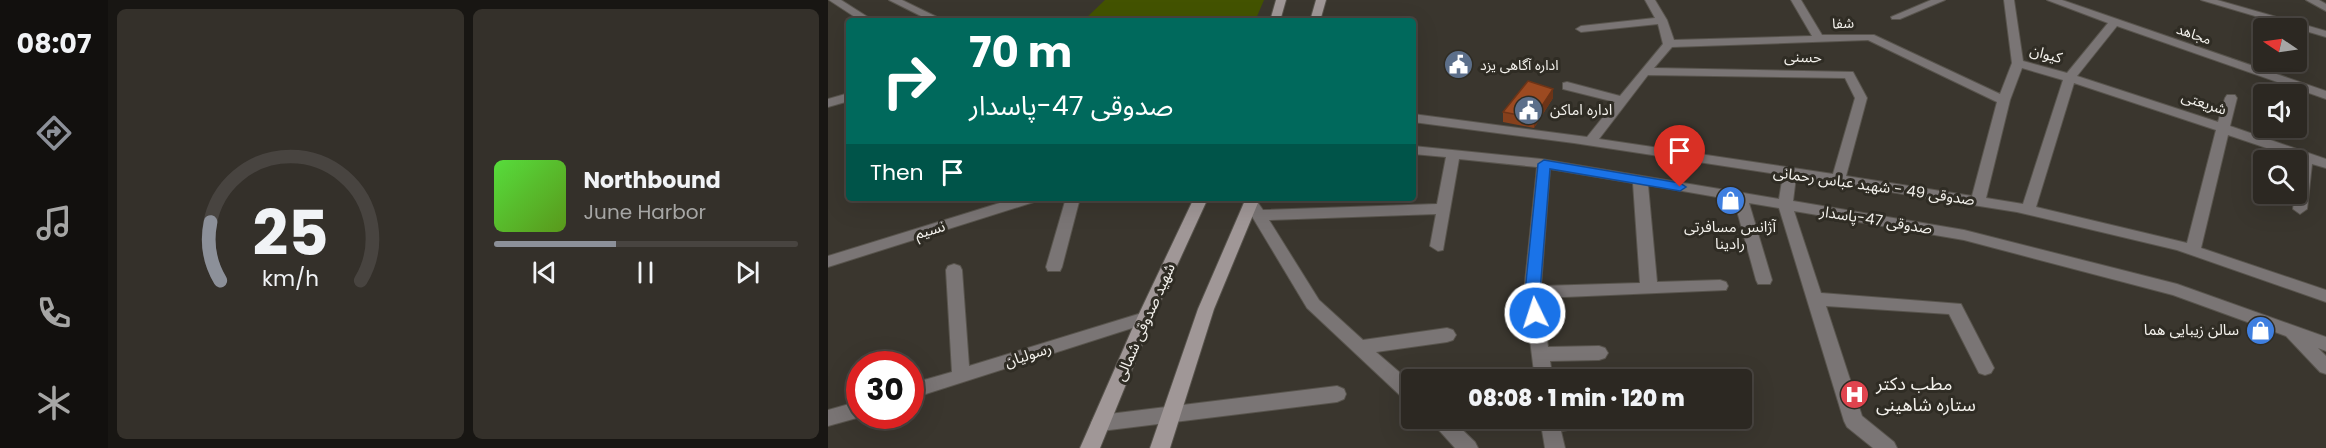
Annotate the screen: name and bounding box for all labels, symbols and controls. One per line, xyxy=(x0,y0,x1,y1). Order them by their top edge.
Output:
street label: شفا xyxy=(1832,13,1854,33)
north arrow xyxy=(2253,18,2307,72)
map controls xyxy=(2253,18,2307,204)
street label: مجاهد xyxy=(2174,19,2214,49)
text: 70 m xyxy=(969,23,1072,82)
text: 08:07 xyxy=(17,25,91,62)
street label: کیوان xyxy=(2028,39,2065,68)
icon: right xyxy=(870,42,948,120)
street label: حسنی xyxy=(1784,46,1822,67)
public building icon: اداره آگاهی یزد xyxy=(1443,49,1475,81)
place label: اداره آگاهی یزد xyxy=(1480,55,1559,75)
button: sound xyxy=(2253,84,2307,138)
street label: شریعتی xyxy=(2179,85,2230,120)
text: صدوقی 47-پاسدار xyxy=(969,87,1173,124)
public building icon: اداره اماکن xyxy=(1513,94,1545,126)
place label: اداره اماکن xyxy=(1550,99,1612,120)
icon: directions xyxy=(33,112,75,154)
pin xyxy=(1654,125,1705,187)
icon: arrive xyxy=(1663,134,1696,167)
button: search xyxy=(2253,150,2307,204)
icon: arrive xyxy=(936,156,969,189)
text: Then xyxy=(870,157,924,188)
street label: صدوقی 49 - شهید عباس رحمانی xyxy=(1772,161,1976,210)
text: Northbound xyxy=(584,165,721,196)
shop icon: آژانس مسافرتی رادینا xyxy=(1714,184,1746,216)
text: 25 xyxy=(252,189,328,277)
text: June Harbor xyxy=(584,198,706,226)
street label: صدوقی 47-پاسدار xyxy=(1817,200,1934,239)
icon: music xyxy=(33,202,75,244)
street label: نسیم xyxy=(912,215,948,245)
place label: آژانس مسافرتی رادینا xyxy=(1684,216,1777,254)
icon: previous xyxy=(528,256,561,289)
icon: pause xyxy=(629,256,662,289)
icon: next xyxy=(731,256,764,289)
street label: شهید صدوقی شمالی xyxy=(1109,259,1180,384)
text: km/h xyxy=(262,263,319,294)
position arrow xyxy=(1503,281,1567,345)
icon: phone xyxy=(33,292,75,334)
shop icon: سالن زیبایی هما xyxy=(2244,314,2276,346)
place label: سالن زیبایی هما xyxy=(2144,319,2239,340)
street label: رسولیان xyxy=(1002,337,1054,372)
speed limit sign: 30 xyxy=(846,351,924,429)
place label: مطب دکتر ستاره شاهینی xyxy=(1875,371,1976,417)
hospital icon: مطب دکتر ستاره شاهینی xyxy=(1839,378,1871,410)
icon: climate xyxy=(33,382,75,424)
text: 08:08 · 1 min · 120 m xyxy=(1468,383,1685,414)

